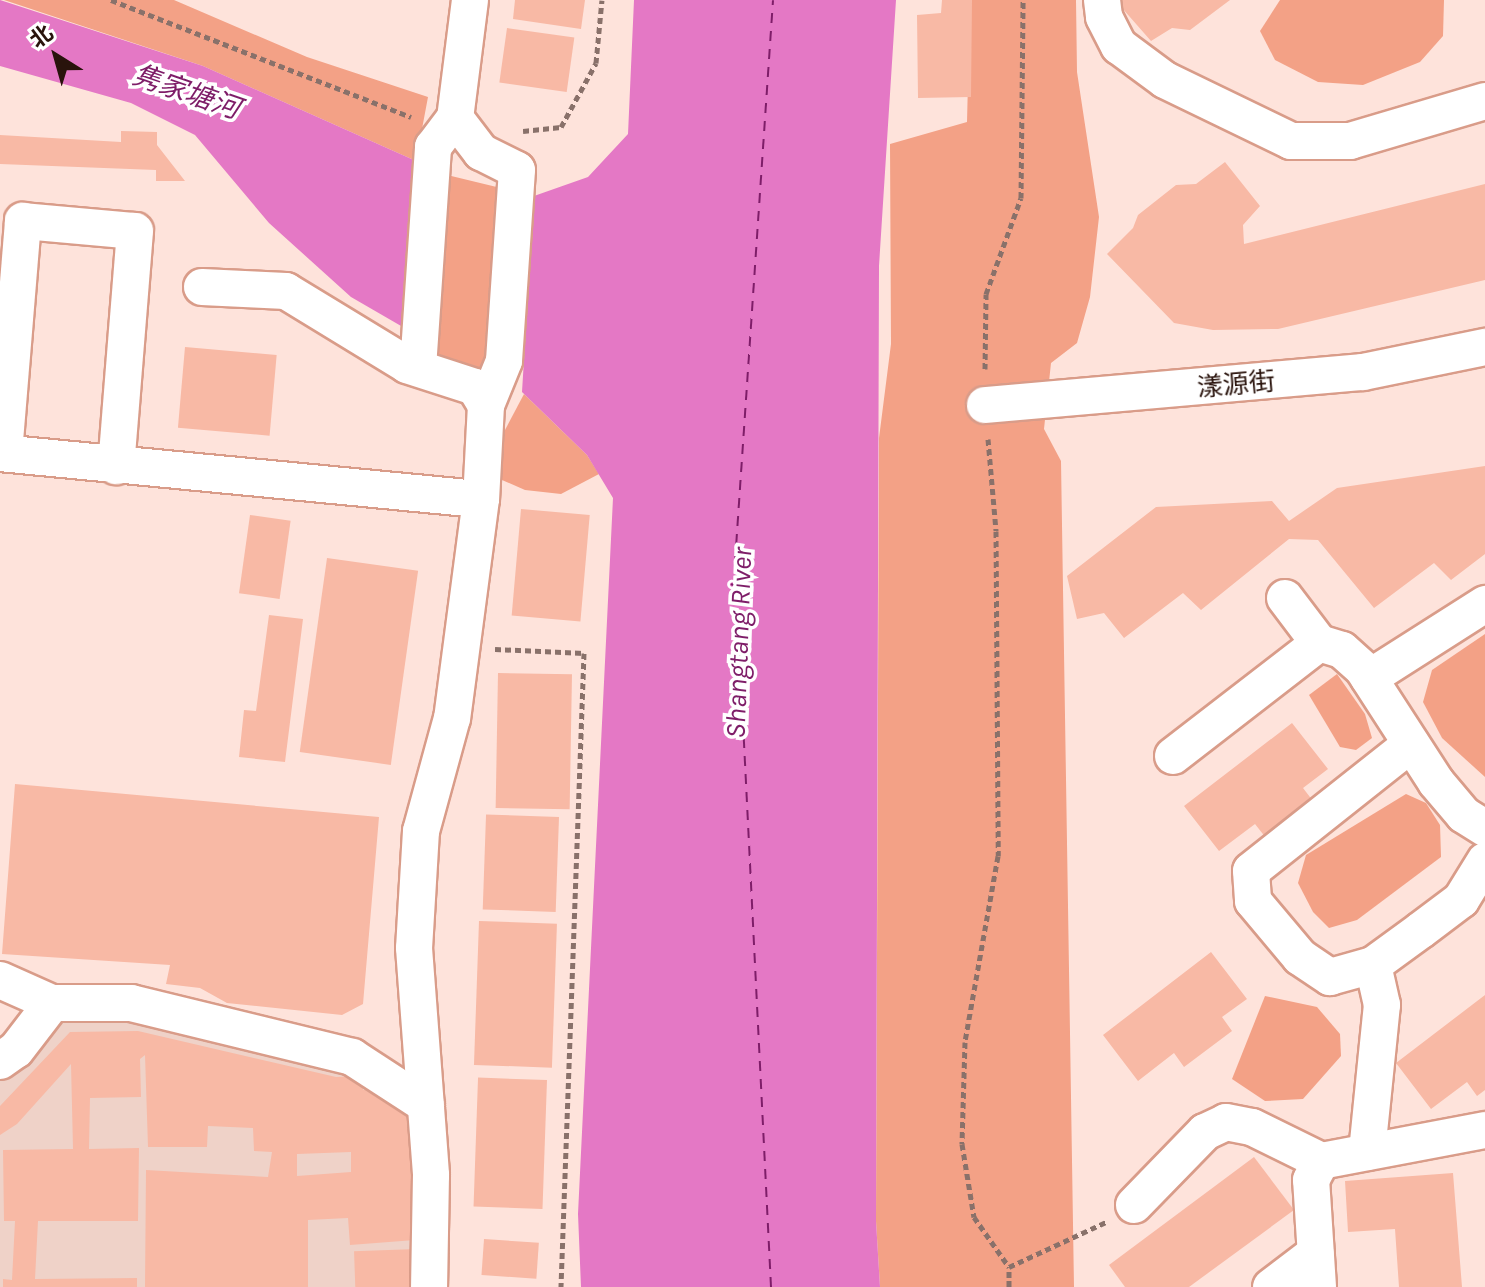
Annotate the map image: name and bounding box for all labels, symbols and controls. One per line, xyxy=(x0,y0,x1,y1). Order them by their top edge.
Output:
north arrow xyxy=(16,16,96,96)
text: 北 xyxy=(25,20,58,54)
water label: 隽家塘河 xyxy=(128,58,244,126)
street label: 漾源街 xyxy=(1196,366,1276,404)
water label: Shangtang River xyxy=(719,547,759,739)

